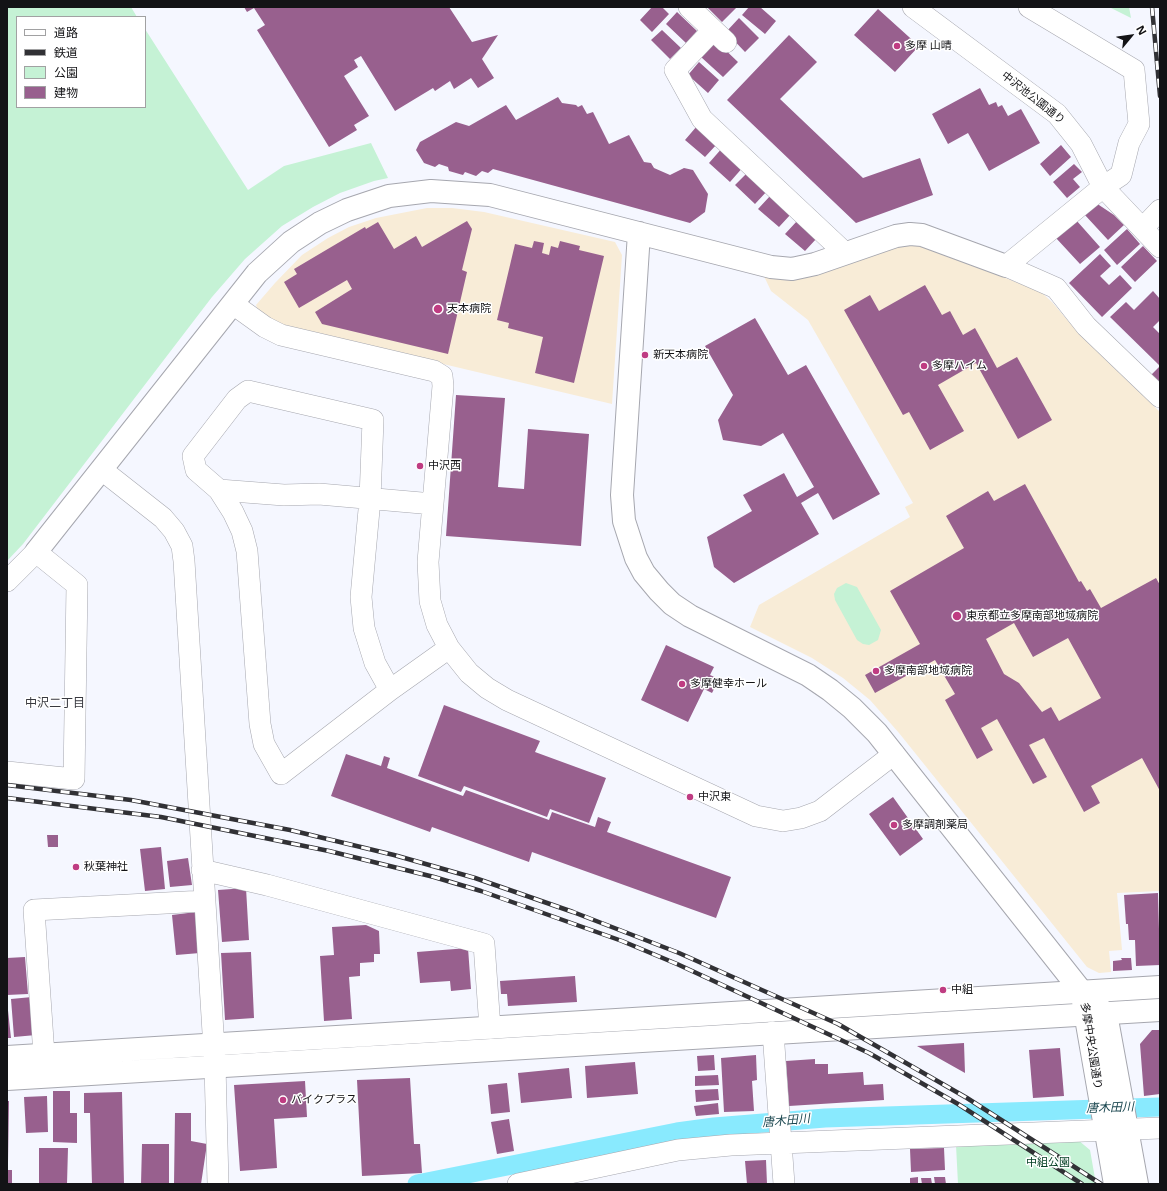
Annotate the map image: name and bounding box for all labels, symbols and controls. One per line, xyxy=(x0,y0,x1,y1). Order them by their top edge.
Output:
legend xyxy=(16,16,146,108)
north arrow xyxy=(1111,16,1151,56)
text: N xyxy=(1133,22,1151,37)
text: 道路 xyxy=(54,24,78,41)
place label: 多摩 山晴 xyxy=(905,39,952,53)
marker: 多摩 山晴 xyxy=(892,41,902,51)
text: 鉄道 xyxy=(54,44,78,61)
text: 公園 xyxy=(54,64,78,81)
street label: 中沢池公園通り xyxy=(999,69,1067,127)
text: 建物 xyxy=(54,84,78,101)
place label: 天本病院 xyxy=(447,302,491,316)
marker: 天本病院 xyxy=(432,303,444,315)
place label: 新天本病院 xyxy=(653,348,708,362)
marker: 新天本病院 xyxy=(640,350,650,360)
place label: 多摩ハイム xyxy=(932,359,987,373)
marker: 多摩ハイム xyxy=(919,361,929,371)
place label: 中沢西 xyxy=(428,459,461,473)
marker: 中沢西 xyxy=(415,461,425,471)
place label: 東京都立多摩南部地域病院 xyxy=(966,609,1098,623)
marker: 東京都立多摩南部地域病院 xyxy=(951,610,963,622)
place label: 多摩南部地域病院 xyxy=(884,664,972,678)
marker: 多摩南部地域病院 xyxy=(871,666,881,676)
place label: 多摩健幸ホール xyxy=(690,677,767,691)
marker: 多摩健幸ホール xyxy=(677,679,687,689)
district label: 中沢二丁目 xyxy=(25,697,85,711)
place label: 中沢東 xyxy=(698,790,731,804)
marker: 中沢東 xyxy=(685,792,695,802)
place label: 多摩調剤薬局 xyxy=(902,818,968,832)
marker: 多摩調剤薬局 xyxy=(889,820,899,830)
place label: 秋葉神社 xyxy=(84,860,128,874)
marker: 秋葉神社 xyxy=(71,862,81,872)
place label: 中組 xyxy=(951,983,973,997)
marker: 中組 xyxy=(938,985,948,995)
street label: 多摩中央公園通り xyxy=(1078,1002,1104,1090)
place label: バイクプラス xyxy=(291,1093,357,1107)
marker: バイクプラス xyxy=(278,1095,288,1105)
water label: 唐木田川 xyxy=(1086,1100,1134,1116)
water label: 唐木田川 xyxy=(761,1112,811,1130)
park label: 中組公園 xyxy=(1026,1156,1070,1170)

